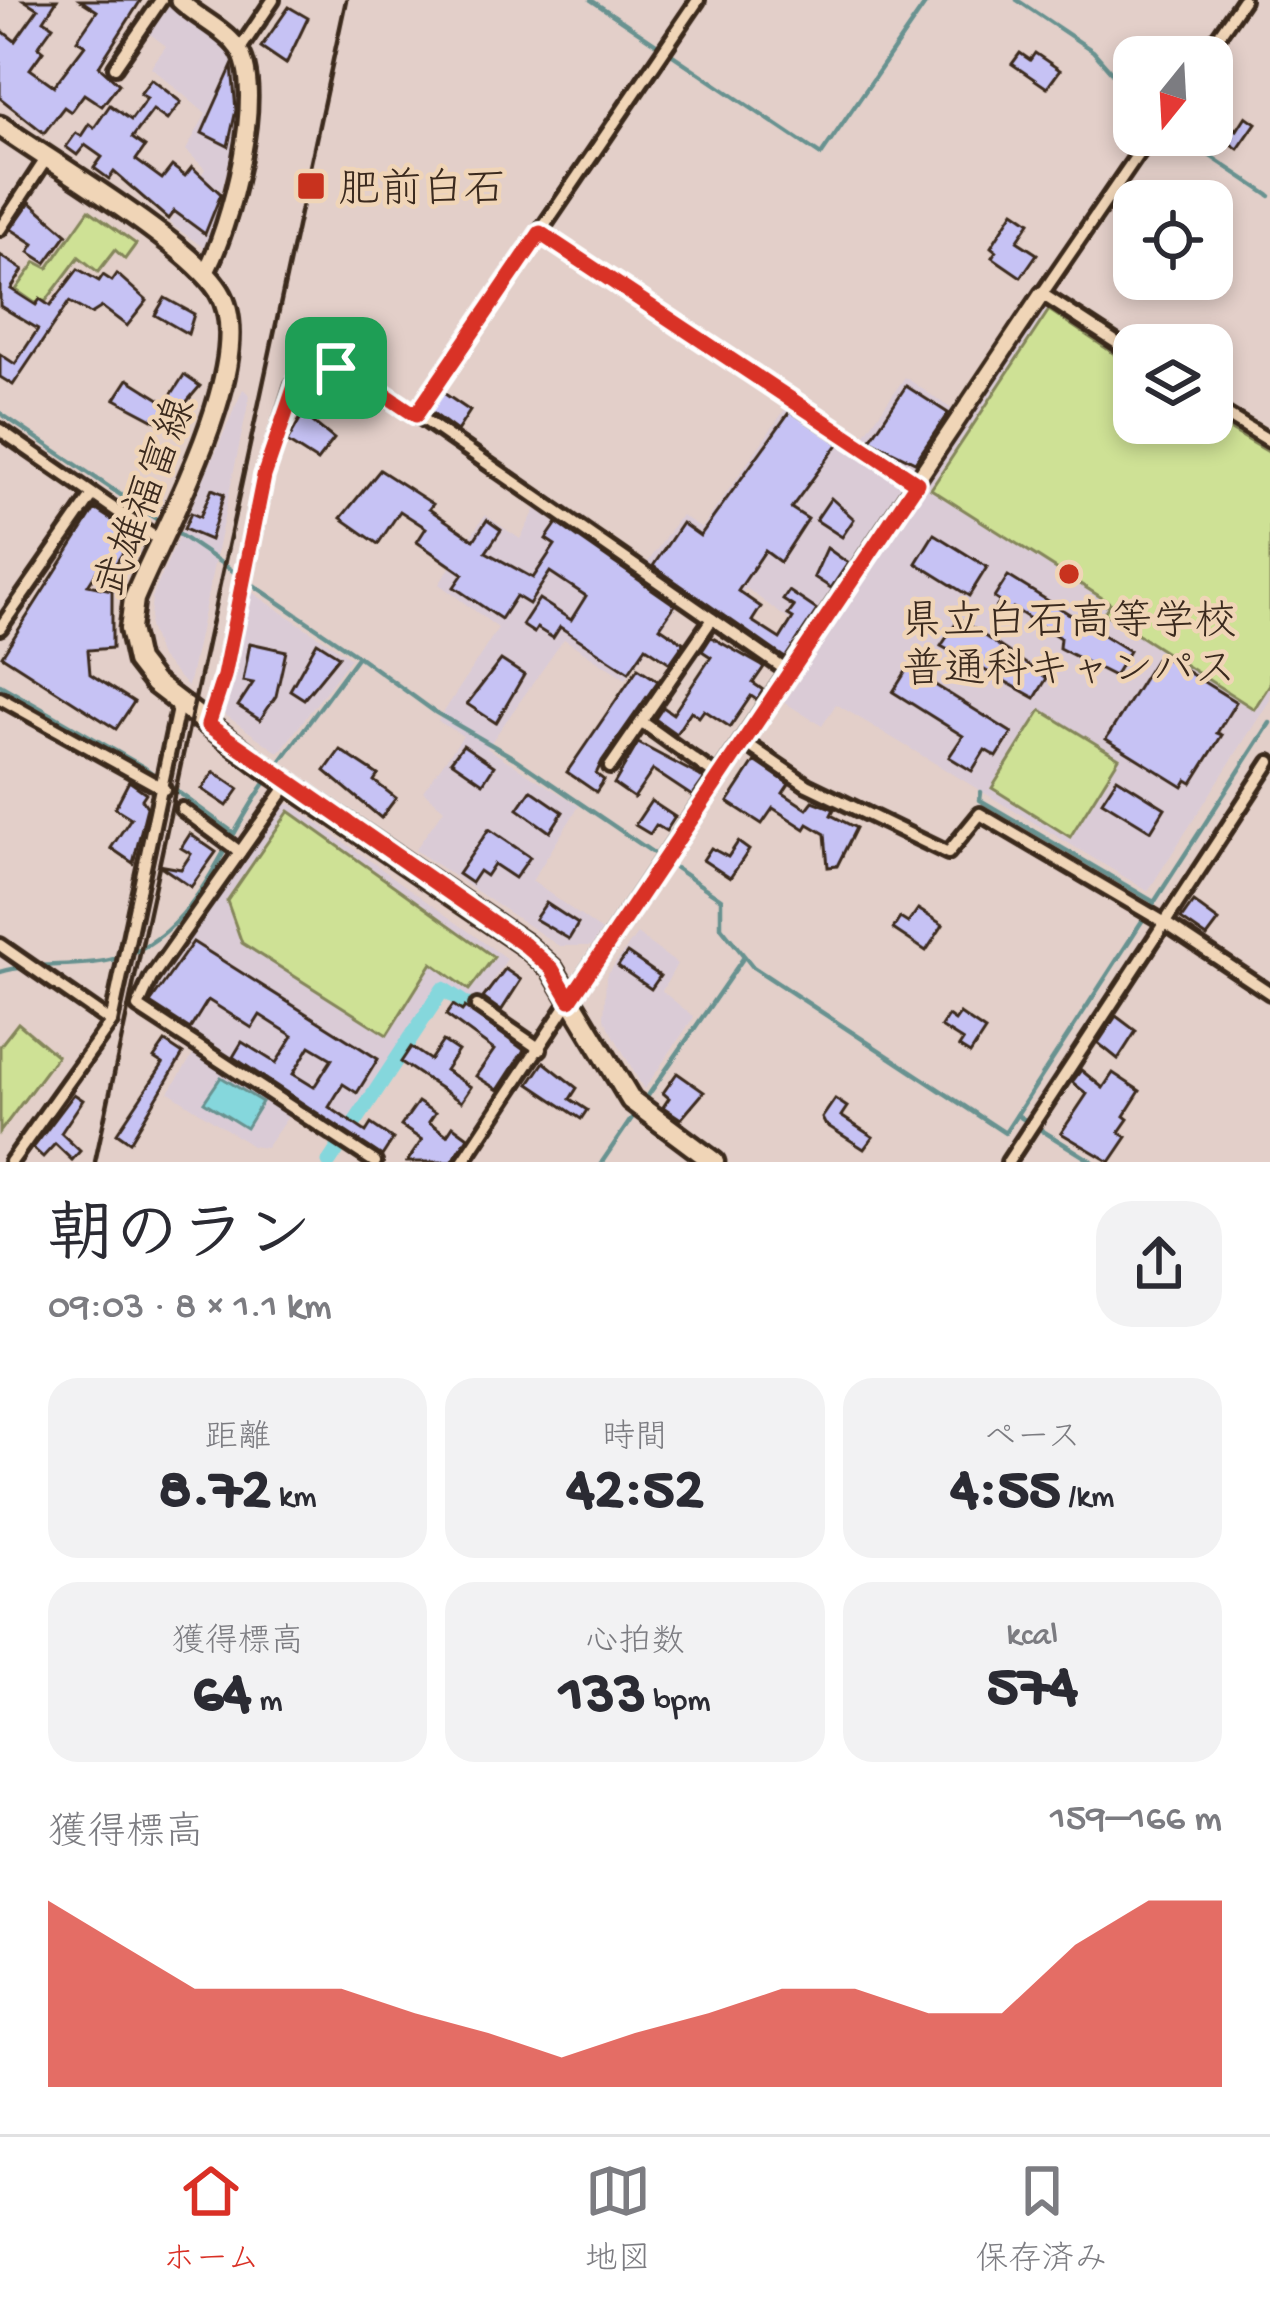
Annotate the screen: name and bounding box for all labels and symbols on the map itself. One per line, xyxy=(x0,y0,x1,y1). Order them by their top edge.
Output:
north arrow xyxy=(1113,36,1233,156)
place label: 肥前白石 xyxy=(338,167,506,218)
marker: 肥前白石 xyxy=(295,170,327,202)
pin xyxy=(285,317,387,419)
street label: 武雄福富線 xyxy=(86,391,210,606)
marker: 県立白石高等学校 普通科キャンパス xyxy=(1056,561,1082,587)
place label: 県立白石高等学校 普通科キャンパス xyxy=(901,598,1237,698)

